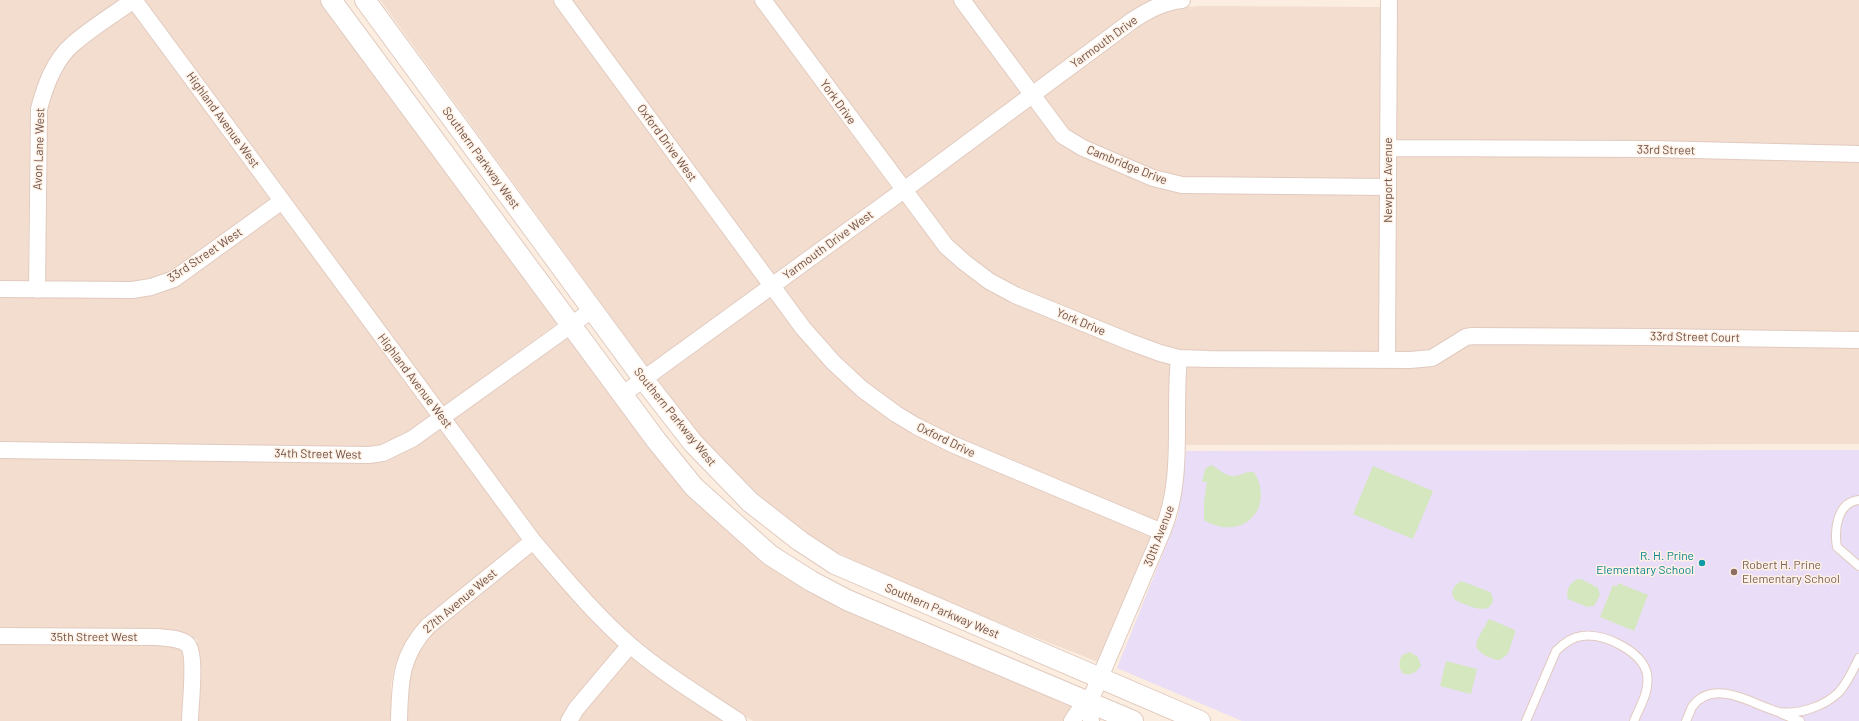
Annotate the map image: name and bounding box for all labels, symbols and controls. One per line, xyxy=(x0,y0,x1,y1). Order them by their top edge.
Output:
street label: Yarmouth Drive xyxy=(1068,13,1140,71)
street label: Highland Avenue West xyxy=(183,69,263,171)
street label: York Drive xyxy=(817,77,859,127)
street label: Oxford Drive West xyxy=(634,101,700,185)
street label: Southern Parkway West xyxy=(439,104,523,212)
street label: Avon Lane West xyxy=(30,108,48,190)
street label: Newport Avenue xyxy=(1381,137,1395,223)
street label: Cambridge Drive xyxy=(1085,142,1169,188)
street label: 33rd Street xyxy=(1637,142,1695,158)
street label: Yarmouth Drive West xyxy=(780,207,876,283)
street label: 33rd Street West xyxy=(165,225,245,285)
street label: York Drive xyxy=(1054,305,1108,339)
street label: 33rd Street Court xyxy=(1650,329,1740,345)
street label: Highland Avenue West xyxy=(375,331,455,431)
street label: Southern Parkway West xyxy=(631,365,719,469)
street label: Oxford Drive xyxy=(914,420,978,460)
street label: 34th Street West xyxy=(274,446,362,462)
street label: 30th Avenue xyxy=(1141,503,1177,569)
place label: R. H. Prine Elementary School xyxy=(1596,549,1694,577)
marker: R. H. Prine Elementary School xyxy=(1697,558,1707,568)
place label: Robert H. Prine Elementary School xyxy=(1742,558,1840,586)
street label: 27th Avenue West xyxy=(420,566,500,636)
marker: Robert H. Prine Elementary School xyxy=(1729,567,1739,577)
street label: Southern Parkway West xyxy=(883,580,1001,642)
street label: 35th Street West xyxy=(50,630,138,644)

